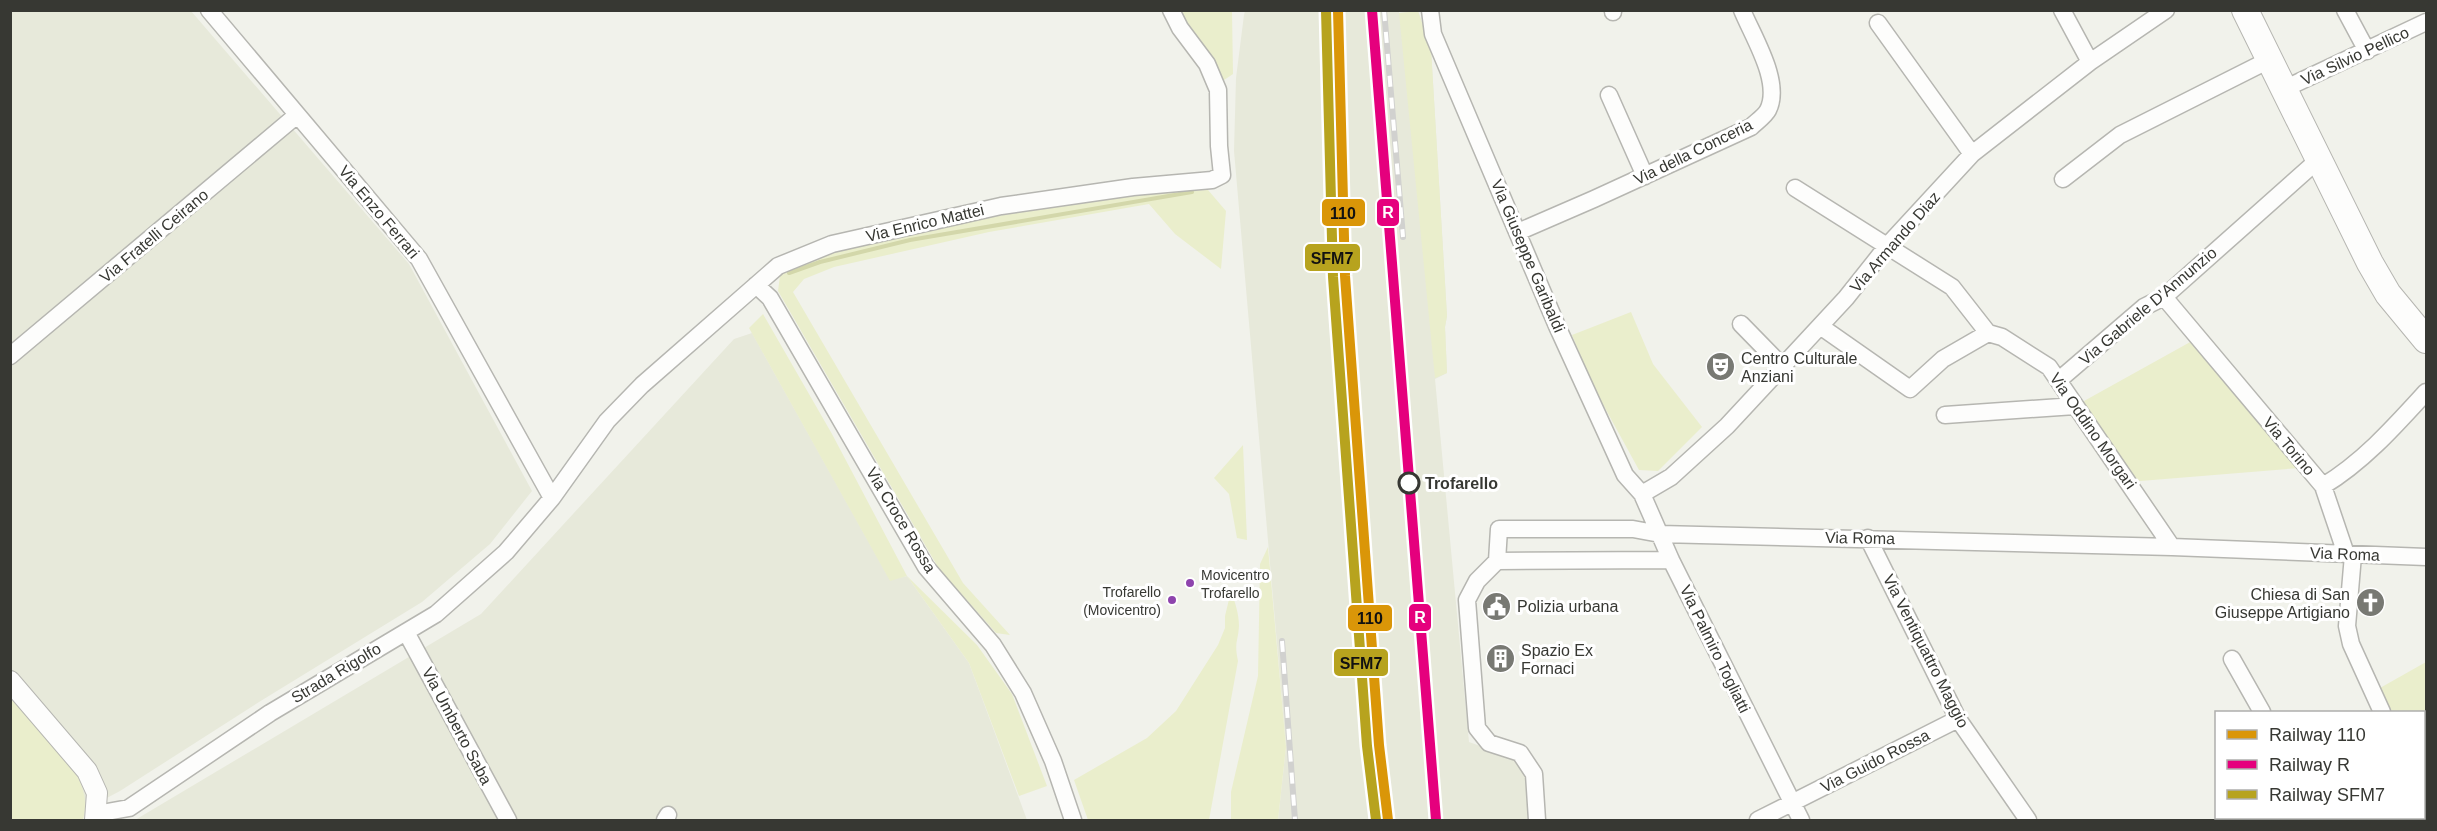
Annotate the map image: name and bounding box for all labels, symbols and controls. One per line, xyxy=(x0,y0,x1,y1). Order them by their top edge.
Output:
street label: Via Silvio Pellico xyxy=(2298,24,2412,88)
street label: Via della Conceria xyxy=(1631,116,1755,188)
street label: Via Enzo Ferrari xyxy=(335,162,423,262)
street label: Via Giuseppe Garibaldi xyxy=(1488,177,1568,335)
street label: Via Fratelli Ceirano xyxy=(97,186,212,286)
street label: Via Armando Diaz xyxy=(1847,188,1943,296)
line badge: 110 xyxy=(1321,198,1366,227)
line badge: R xyxy=(1376,198,1400,227)
street label: Via Enrico Mattei xyxy=(864,201,986,245)
text: R xyxy=(1382,204,1394,221)
text: 110 xyxy=(1330,205,1356,222)
line badge: SFM7 xyxy=(1304,243,1361,272)
street label: Via Gabriele D'Annunzio xyxy=(2076,244,2220,368)
text: SFM7 xyxy=(1311,250,1353,267)
place label: Centro Culturale Anziani xyxy=(1741,350,1858,385)
theatre icon: Centro Culturale Anziani xyxy=(1704,351,1736,383)
street label: Via Oddino Morgari xyxy=(2047,370,2139,492)
street label: Via Torino xyxy=(2260,414,2318,479)
street label: Via Croce Rossa xyxy=(863,464,939,576)
marker: Trofarello xyxy=(1398,472,1420,494)
place label: Trofarello xyxy=(1425,475,1498,492)
street label: Via Roma xyxy=(1825,529,1895,547)
street label: Via Roma xyxy=(2310,544,2380,564)
place label: Movicentro Trofarello xyxy=(1201,567,1270,601)
street label: Via Ventiquattro Maggio xyxy=(1880,572,1972,731)
marker: Movicentro Trofarello xyxy=(1184,577,1196,589)
street label: Via Palmiro Togliatti xyxy=(1677,582,1753,716)
place label: Trofarello (Movicentro) xyxy=(1083,584,1161,618)
place label: Chiesa di San Giuseppe Artigiano xyxy=(2215,586,2350,621)
church icon: Chiesa di San Giuseppe Artigiano xyxy=(2355,587,2387,619)
public building icon: Polizia urbana xyxy=(1480,590,1512,622)
marker: Trofarello (Movicentro) xyxy=(1166,594,1178,606)
place label: Polizia urbana xyxy=(1517,598,1619,615)
line badge: R xyxy=(1408,603,1432,632)
line badge: 110 xyxy=(1347,604,1393,632)
text: R xyxy=(1414,609,1426,626)
text: 110 xyxy=(1357,610,1383,627)
street label: Strada Rigolfo xyxy=(288,640,384,706)
place label: Spazio Ex Fornaci xyxy=(1521,642,1593,677)
building icon: Spazio Ex Fornaci xyxy=(1484,643,1516,675)
line badge: SFM7 xyxy=(1333,648,1389,677)
text: SFM7 xyxy=(1340,655,1382,672)
street label: Via Umberto Saba xyxy=(419,664,495,788)
legend xyxy=(2215,711,2425,819)
text: Railway 110 xyxy=(2269,725,2366,745)
street label: Via Guido Rossa xyxy=(1818,726,1932,796)
text: Railway R xyxy=(2269,755,2350,775)
text: Railway SFM7 xyxy=(2269,785,2385,805)

